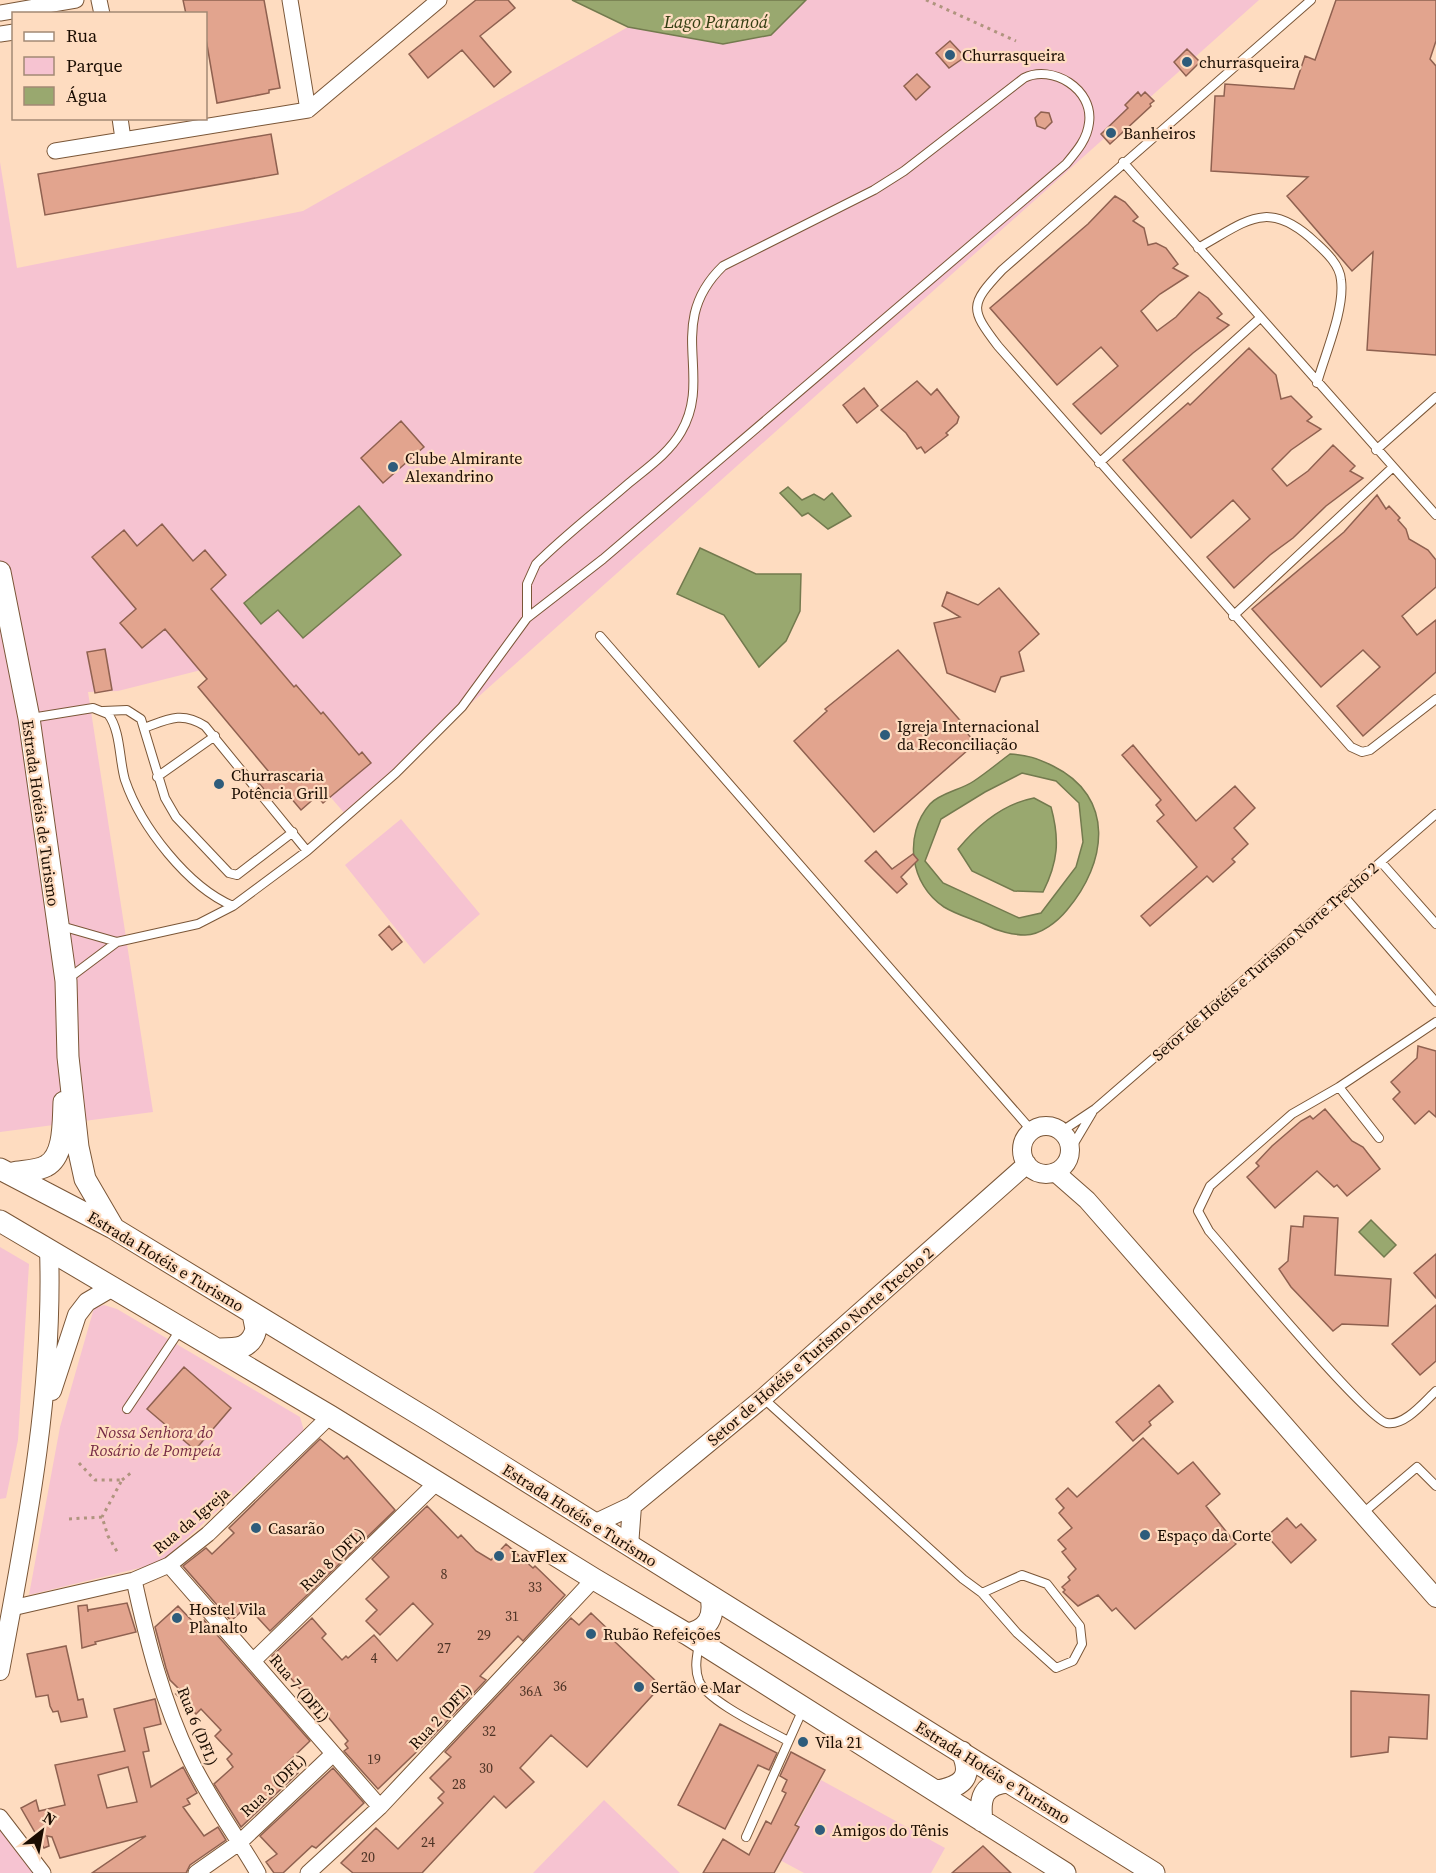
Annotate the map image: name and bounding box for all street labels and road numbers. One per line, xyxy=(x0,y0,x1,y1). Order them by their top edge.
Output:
street label: Estrada Hotéis de Turismo xyxy=(17,718,65,908)
street label: Setor de Hotéis e Turismo Norte Trecho 2 xyxy=(1147,857,1383,1065)
street label: Estrada Hotéis e Turismo xyxy=(84,1205,249,1317)
street label: Setor de Hotéis e Turismo Norte Trecho 2 xyxy=(702,1242,938,1450)
street label: Estrada Hotéis e Turismo xyxy=(498,1458,662,1572)
street label: Rua da Igreja xyxy=(148,1481,235,1558)
street label: Rua 8 (DFL) xyxy=(294,1522,370,1596)
street label: Rua 7 (DFL) xyxy=(265,1649,335,1727)
street label: Rua 2 (DFL) xyxy=(404,1678,476,1754)
street label: Rua 6 (DFL) xyxy=(172,1683,224,1769)
street label: Estrada Hotéis e Turismo xyxy=(911,1715,1075,1829)
street label: Rua 3 (DFL) xyxy=(235,1749,311,1821)

